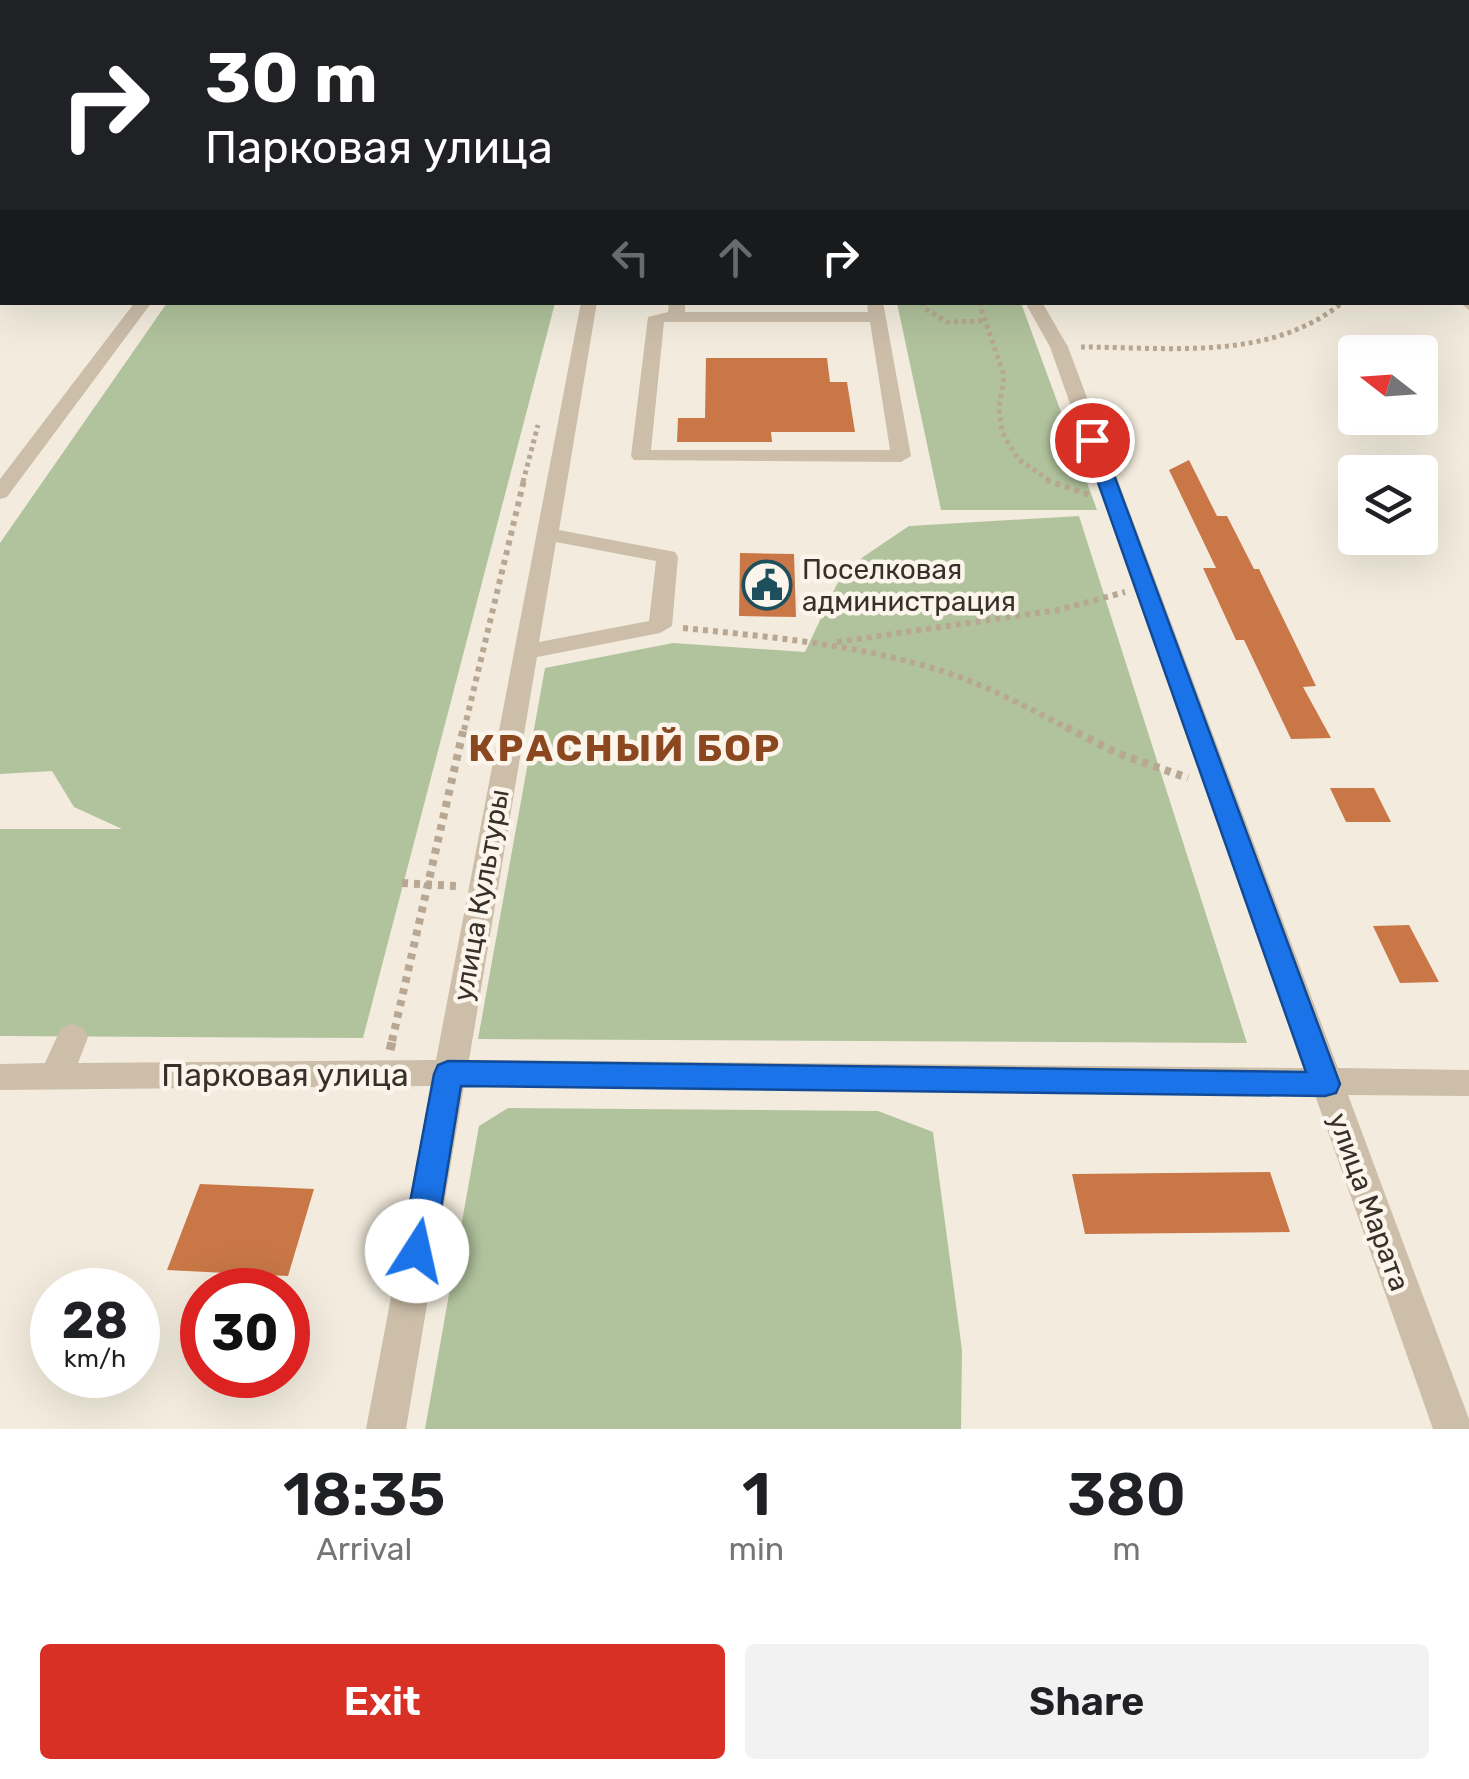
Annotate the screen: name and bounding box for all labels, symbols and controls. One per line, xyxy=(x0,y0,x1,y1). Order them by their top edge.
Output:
text: 30 m xyxy=(205,37,378,120)
icon: right xyxy=(40,40,170,170)
text: Парковая улица xyxy=(205,121,553,174)
icon: left xyxy=(603,230,658,285)
icon: ahead xyxy=(708,230,763,285)
icon: right xyxy=(813,230,868,285)
north arrow xyxy=(1338,335,1438,435)
map controls xyxy=(1338,335,1438,555)
pin xyxy=(1050,398,1135,483)
icon: arrive xyxy=(1065,413,1120,468)
button: layers xyxy=(1338,455,1438,555)
place label: Поселковая администрация xyxy=(802,553,1016,618)
public building icon: Поселковая администрация xyxy=(741,559,793,611)
district label: КРАСНЫЙ БОР xyxy=(468,725,782,771)
street label: улица Культуры xyxy=(446,786,516,1004)
street label: Парковая улица xyxy=(161,1056,409,1094)
street label: улица Марата xyxy=(1322,1108,1416,1296)
position arrow xyxy=(365,1199,469,1303)
speed limit sign: 30 xyxy=(180,1268,310,1398)
text: 28 xyxy=(62,1291,128,1351)
text: km/h xyxy=(64,1344,126,1373)
text: 18:35 xyxy=(283,1459,445,1530)
text: 1 xyxy=(742,1459,771,1530)
text: 380 xyxy=(1067,1459,1186,1530)
text: Arrival xyxy=(316,1530,412,1568)
text: min xyxy=(728,1530,784,1568)
text: m xyxy=(1112,1530,1141,1568)
button: Exit xyxy=(40,1644,725,1759)
button: Share xyxy=(745,1644,1429,1759)

